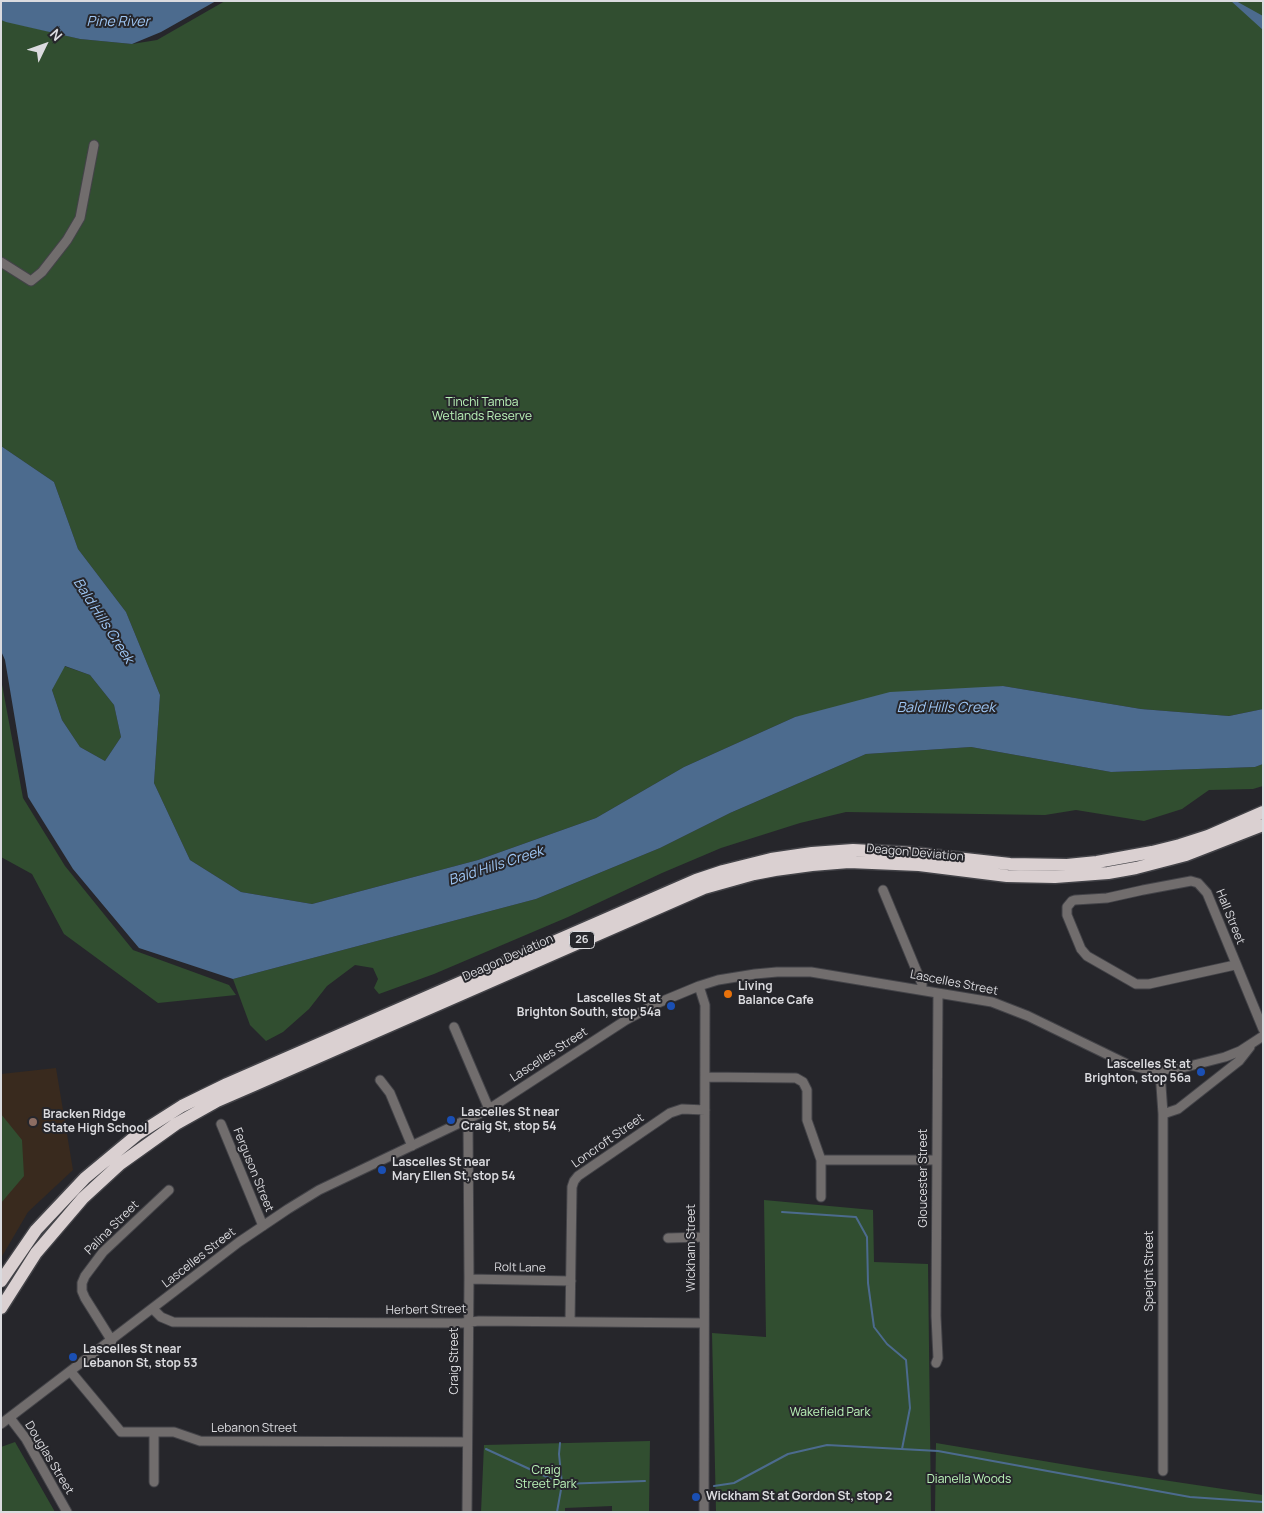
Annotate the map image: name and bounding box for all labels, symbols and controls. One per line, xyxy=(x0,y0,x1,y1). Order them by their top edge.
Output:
water label: Pine River xyxy=(86,14,150,30)
north arrow xyxy=(20,20,70,70)
text: N xyxy=(46,25,67,45)
park label: Tinchi Tamba Wetlands Reserve xyxy=(432,396,532,424)
water label: Bald Hills Creek xyxy=(69,575,137,667)
water label: Bald Hills Creek xyxy=(897,700,995,716)
street label: Deagon Deviation xyxy=(866,842,964,864)
water label: Bald Hills Creek xyxy=(447,843,545,889)
street label: Hall Street xyxy=(1212,887,1248,947)
street label: Deagon Deviation xyxy=(461,932,555,984)
road number: 26 xyxy=(570,932,594,948)
street label: Lascelles Street xyxy=(909,967,999,999)
place label: Living Balance Cafe xyxy=(738,980,814,1008)
marker: Living Balance Cafe xyxy=(722,988,734,1000)
place label: Lascelles St at Brighton South, stop 54a xyxy=(517,992,661,1020)
marker: Lascelles St at Brighton South, stop 54a xyxy=(665,1000,677,1012)
street label: Lascelles Street xyxy=(508,1025,590,1085)
place label: Lascelles St at Brighton, stop 56a xyxy=(1085,1058,1191,1086)
marker: Lascelles St at Brighton, stop 56a xyxy=(1195,1066,1207,1078)
place label: Lascelles St near Craig St, stop 54 xyxy=(461,1106,559,1134)
place label: Bracken Ridge State High School xyxy=(43,1108,147,1136)
street label: Loncroft Street xyxy=(569,1111,647,1171)
marker: Lascelles St near Craig St, stop 54 xyxy=(445,1114,457,1126)
marker: Bracken Ridge State High School xyxy=(27,1116,39,1128)
street label: Ferguson Street xyxy=(230,1126,276,1214)
street label: Gloucester Street xyxy=(917,1129,931,1227)
place label: Lascelles St near Mary Ellen St, stop 54 xyxy=(392,1156,516,1184)
marker: Lascelles St near Mary Ellen St, stop 54 xyxy=(376,1164,388,1176)
street label: Palina Street xyxy=(82,1198,142,1258)
street label: Wickham Street xyxy=(685,1204,699,1292)
street label: Lascelles Street xyxy=(159,1225,239,1291)
street label: Speight Street xyxy=(1143,1231,1157,1311)
street label: Rolt Lane xyxy=(494,1260,546,1276)
street label: Herbert Street xyxy=(386,1302,466,1318)
street label: Craig Street xyxy=(448,1328,462,1394)
place label: Lascelles St near Lebanon St, stop 53 xyxy=(83,1343,197,1371)
marker: Lascelles St near Lebanon St, stop 53 xyxy=(67,1351,79,1363)
park label: Wakefield Park xyxy=(790,1406,870,1420)
street label: Douglas Street xyxy=(22,1419,76,1497)
street label: Lebanon Street xyxy=(211,1422,297,1436)
park label: Craig Street Park xyxy=(515,1464,577,1492)
park label: Dianella Woods xyxy=(927,1473,1011,1487)
place label: Wickham St at Gordon St, stop 2 xyxy=(706,1490,892,1504)
marker: Wickham St at Gordon St, stop 2 xyxy=(690,1491,702,1503)

